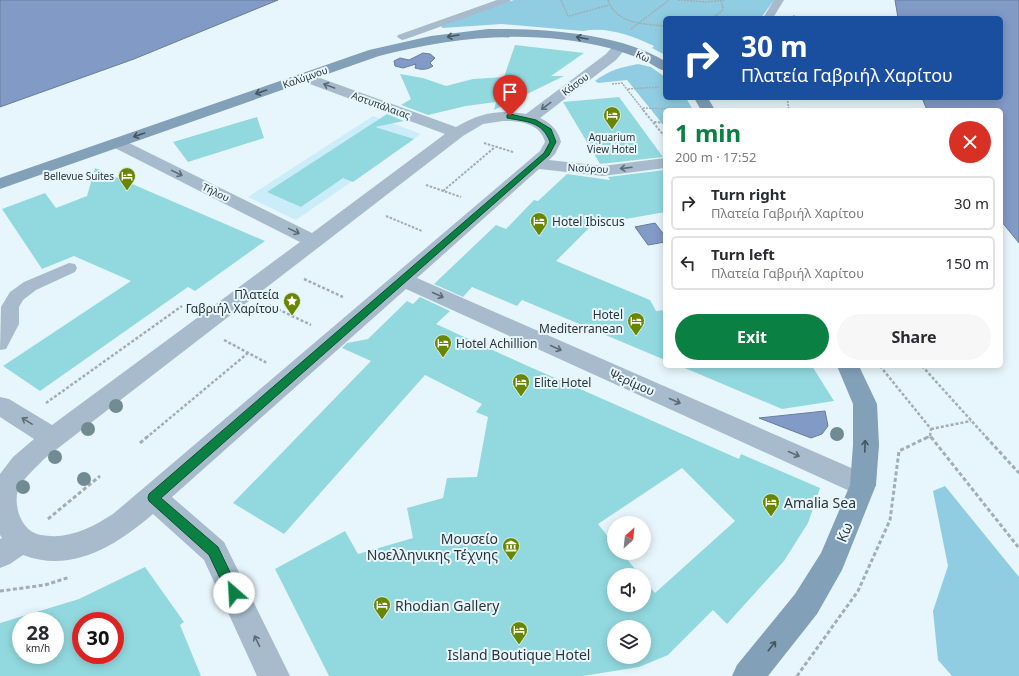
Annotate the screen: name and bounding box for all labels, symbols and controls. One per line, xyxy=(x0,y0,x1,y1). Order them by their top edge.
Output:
text: 30 m xyxy=(741,27,808,65)
one-way arrow xyxy=(447,32,460,40)
icon: right xyxy=(675,32,727,84)
one-way arrow xyxy=(576,34,589,42)
street label: Κω xyxy=(634,47,652,65)
street label: Καλύμνου xyxy=(281,63,329,91)
text: Πλατεία Γαβριήλ Χαρίτου xyxy=(741,63,953,87)
street label: Κάσου xyxy=(559,69,591,99)
pin xyxy=(493,75,527,116)
one-way arrow xyxy=(323,81,335,89)
icon: arrive xyxy=(499,81,521,103)
street label: Αστυπάλαιας xyxy=(350,88,412,122)
one-way arrow xyxy=(255,89,268,96)
one-way arrow xyxy=(541,102,552,110)
hotel icon: Aquarium View Hotel xyxy=(602,105,622,130)
text: 1 min xyxy=(675,116,741,149)
button: close xyxy=(949,121,991,163)
place label: Aquarium View Hotel xyxy=(587,130,637,156)
one-way arrow xyxy=(133,132,145,140)
text: 200 m · 17:52 xyxy=(675,148,756,166)
street label: Νισύρου xyxy=(567,160,609,176)
one-way arrow xyxy=(620,164,633,172)
hotel icon: Bellevue Suites xyxy=(117,166,137,191)
place label: Bellevue Suites xyxy=(43,169,114,183)
one-way arrow xyxy=(171,170,183,177)
street label: Τήλου xyxy=(200,179,232,205)
text: Turn right xyxy=(711,184,786,204)
icon: right xyxy=(677,192,699,214)
text: 30 m xyxy=(954,193,989,213)
text: Πλατεία Γαβριήλ Χαρίτου xyxy=(711,204,864,222)
hotel icon: Hotel Ibiscus xyxy=(529,211,549,236)
place label: Hotel Ibiscus xyxy=(552,213,625,230)
one-way arrow xyxy=(287,228,299,235)
text: Turn left xyxy=(711,244,775,264)
icon: left xyxy=(677,252,699,274)
text: 150 m xyxy=(945,253,989,273)
text: Πλατεία Γαβριήλ Χαρίτου xyxy=(711,264,864,282)
place label: Πλατεία Γαβριήλ Χαρίτου xyxy=(186,286,280,317)
place icon: Πλατεία Γαβριήλ Χαρίτου xyxy=(282,291,302,316)
one-way arrow xyxy=(431,292,443,300)
place label: Hotel Mediterranean xyxy=(539,306,623,337)
hotel icon: Hotel Mediterranean xyxy=(626,311,646,336)
button: Exit xyxy=(675,314,829,360)
button: Share xyxy=(837,314,991,360)
hotel icon: Hotel Achillion xyxy=(433,333,453,358)
place label: Hotel Achillion xyxy=(456,335,537,352)
one-way arrow xyxy=(550,345,562,352)
street label: Ψερίμου xyxy=(607,364,657,400)
hotel icon: Elite Hotel xyxy=(511,372,531,397)
place label: Elite Hotel xyxy=(534,374,591,391)
one-way arrow xyxy=(669,398,681,405)
one-way arrow xyxy=(22,417,33,425)
one-way arrow xyxy=(862,440,869,453)
one-way arrow xyxy=(787,451,799,458)
hotel icon: Amalia Sea xyxy=(761,492,781,517)
place label: Amalia Sea xyxy=(784,493,856,512)
north arrow xyxy=(607,516,651,560)
map controls xyxy=(607,516,651,664)
street label: Κω xyxy=(831,519,857,545)
place label: Μουσείο Νοελληνικης Τέχνης xyxy=(367,529,498,564)
museum icon: Μουσείο Νοελληνικης Τέχνης xyxy=(501,536,521,561)
button: sound xyxy=(607,568,651,612)
position arrow xyxy=(213,572,255,614)
hotel icon: Rhodian Gallery xyxy=(372,595,392,620)
place label: Rhodian Gallery xyxy=(395,596,500,615)
speed limit sign: 30 xyxy=(72,612,124,664)
text: 28 xyxy=(27,619,49,646)
hotel icon: Island Boutique Hotel xyxy=(509,620,529,645)
button: layers xyxy=(607,620,651,664)
one-way arrow xyxy=(253,635,260,647)
one-way arrow xyxy=(768,640,777,651)
text: km/h xyxy=(26,641,50,655)
place label: Island Boutique Hotel xyxy=(448,645,590,664)

